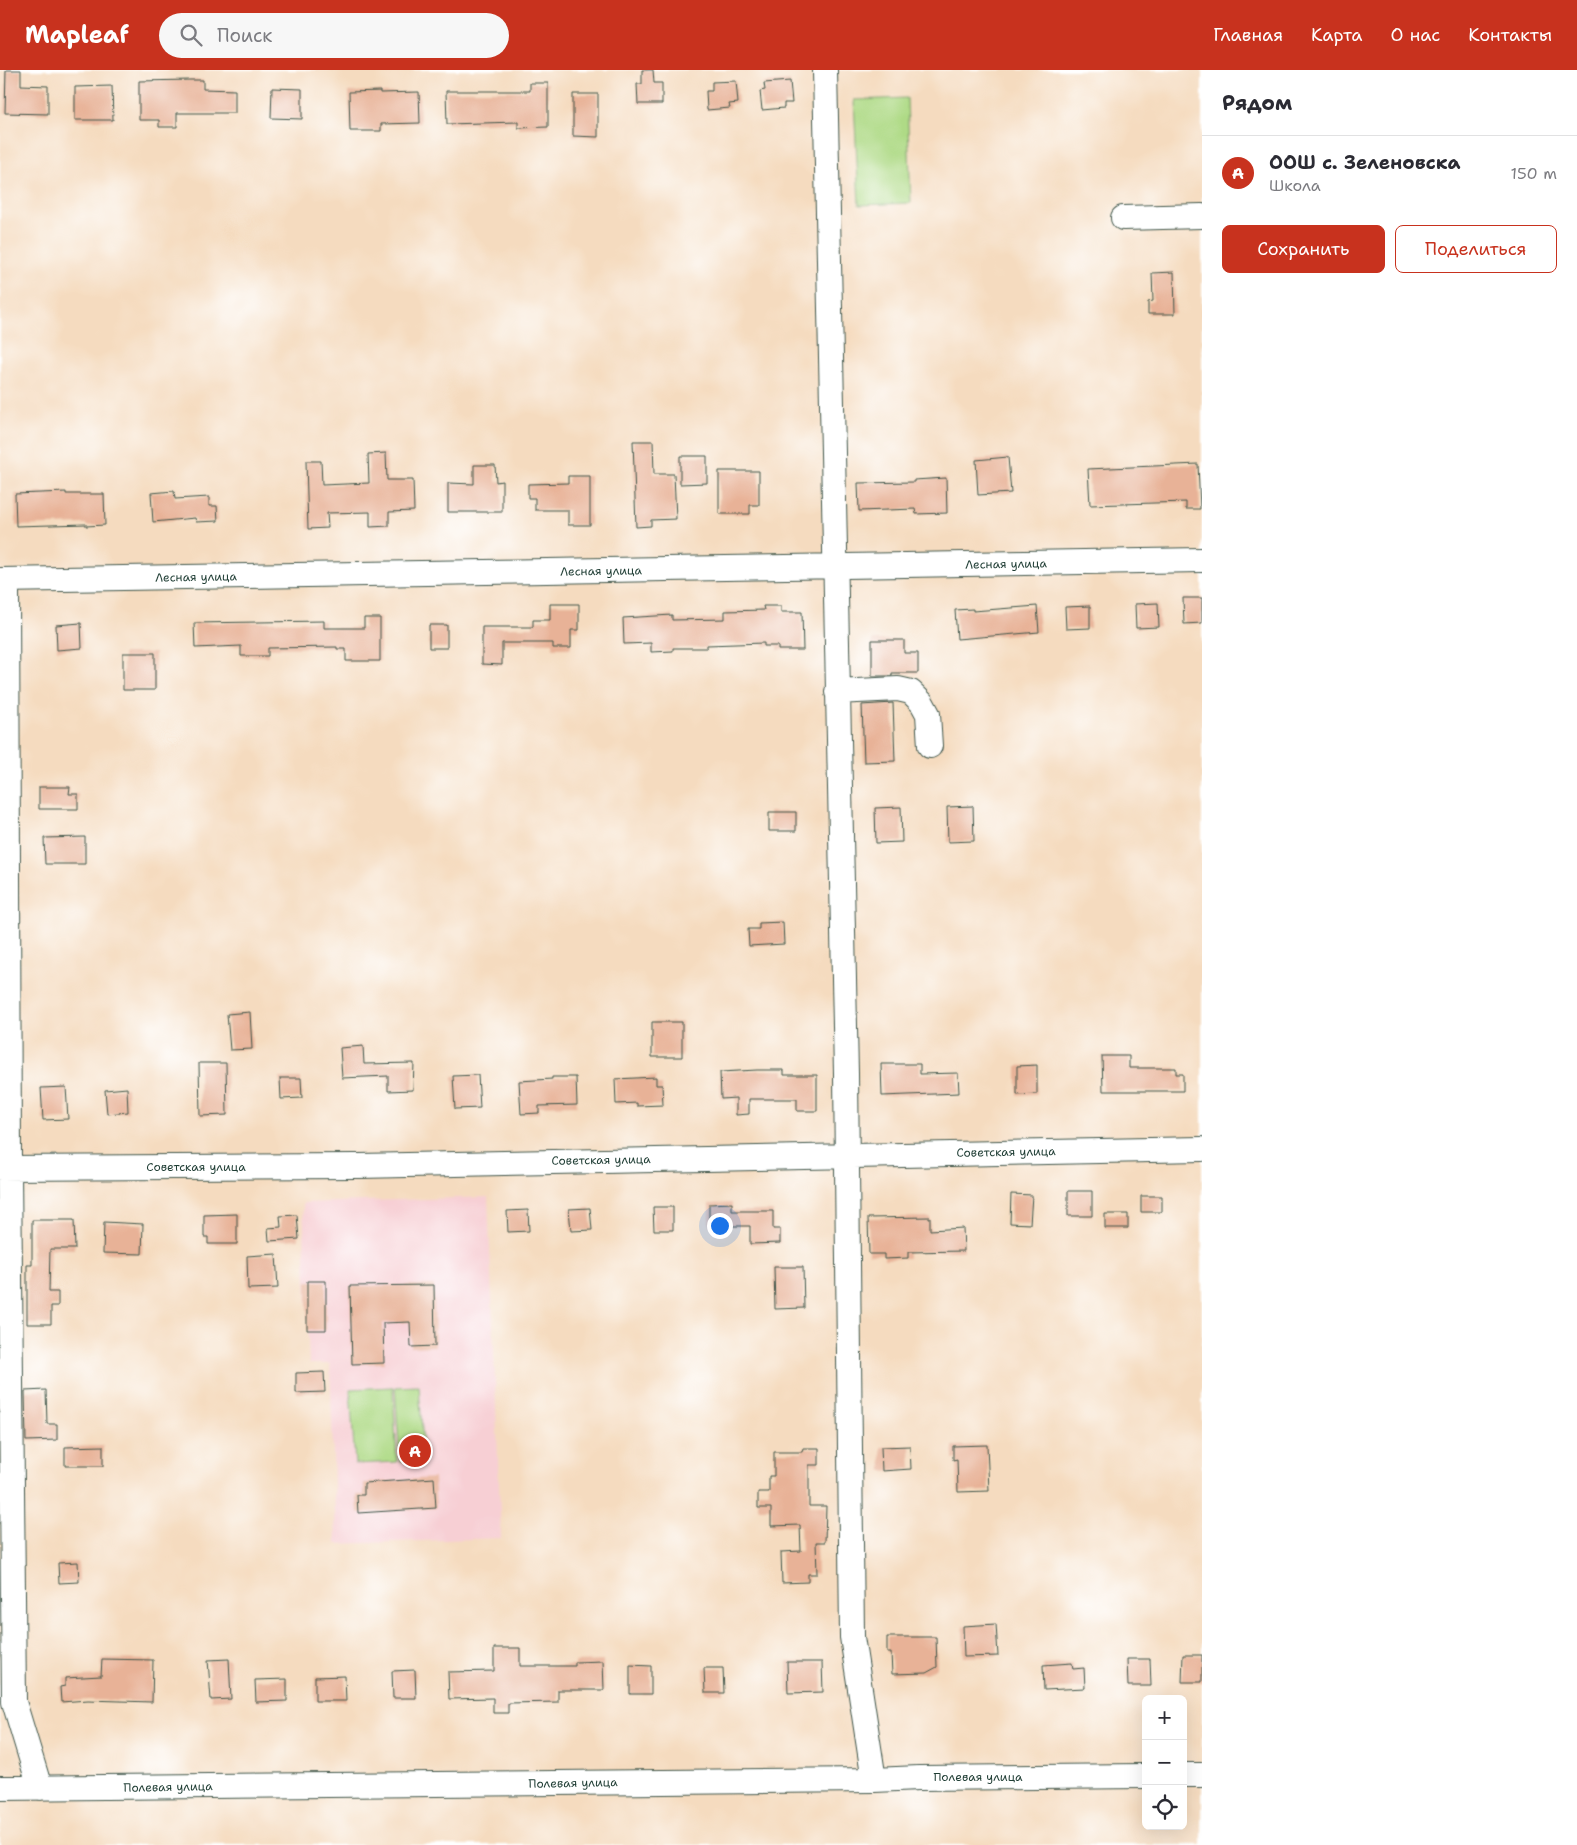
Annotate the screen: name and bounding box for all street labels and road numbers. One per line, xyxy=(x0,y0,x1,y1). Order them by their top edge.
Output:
street label: Лесная улица xyxy=(965,555,1048,573)
street label: Лесная улица xyxy=(560,562,643,580)
street label: Лесная улица xyxy=(155,568,238,586)
street label: Советская улица xyxy=(956,1143,1056,1161)
street label: Советская улица xyxy=(551,1151,651,1169)
street label: Советская улица xyxy=(146,1159,246,1175)
street label: Полевая улица xyxy=(933,1769,1023,1785)
street label: Полевая улица xyxy=(528,1774,618,1792)
street label: Полевая улица xyxy=(123,1778,213,1796)

